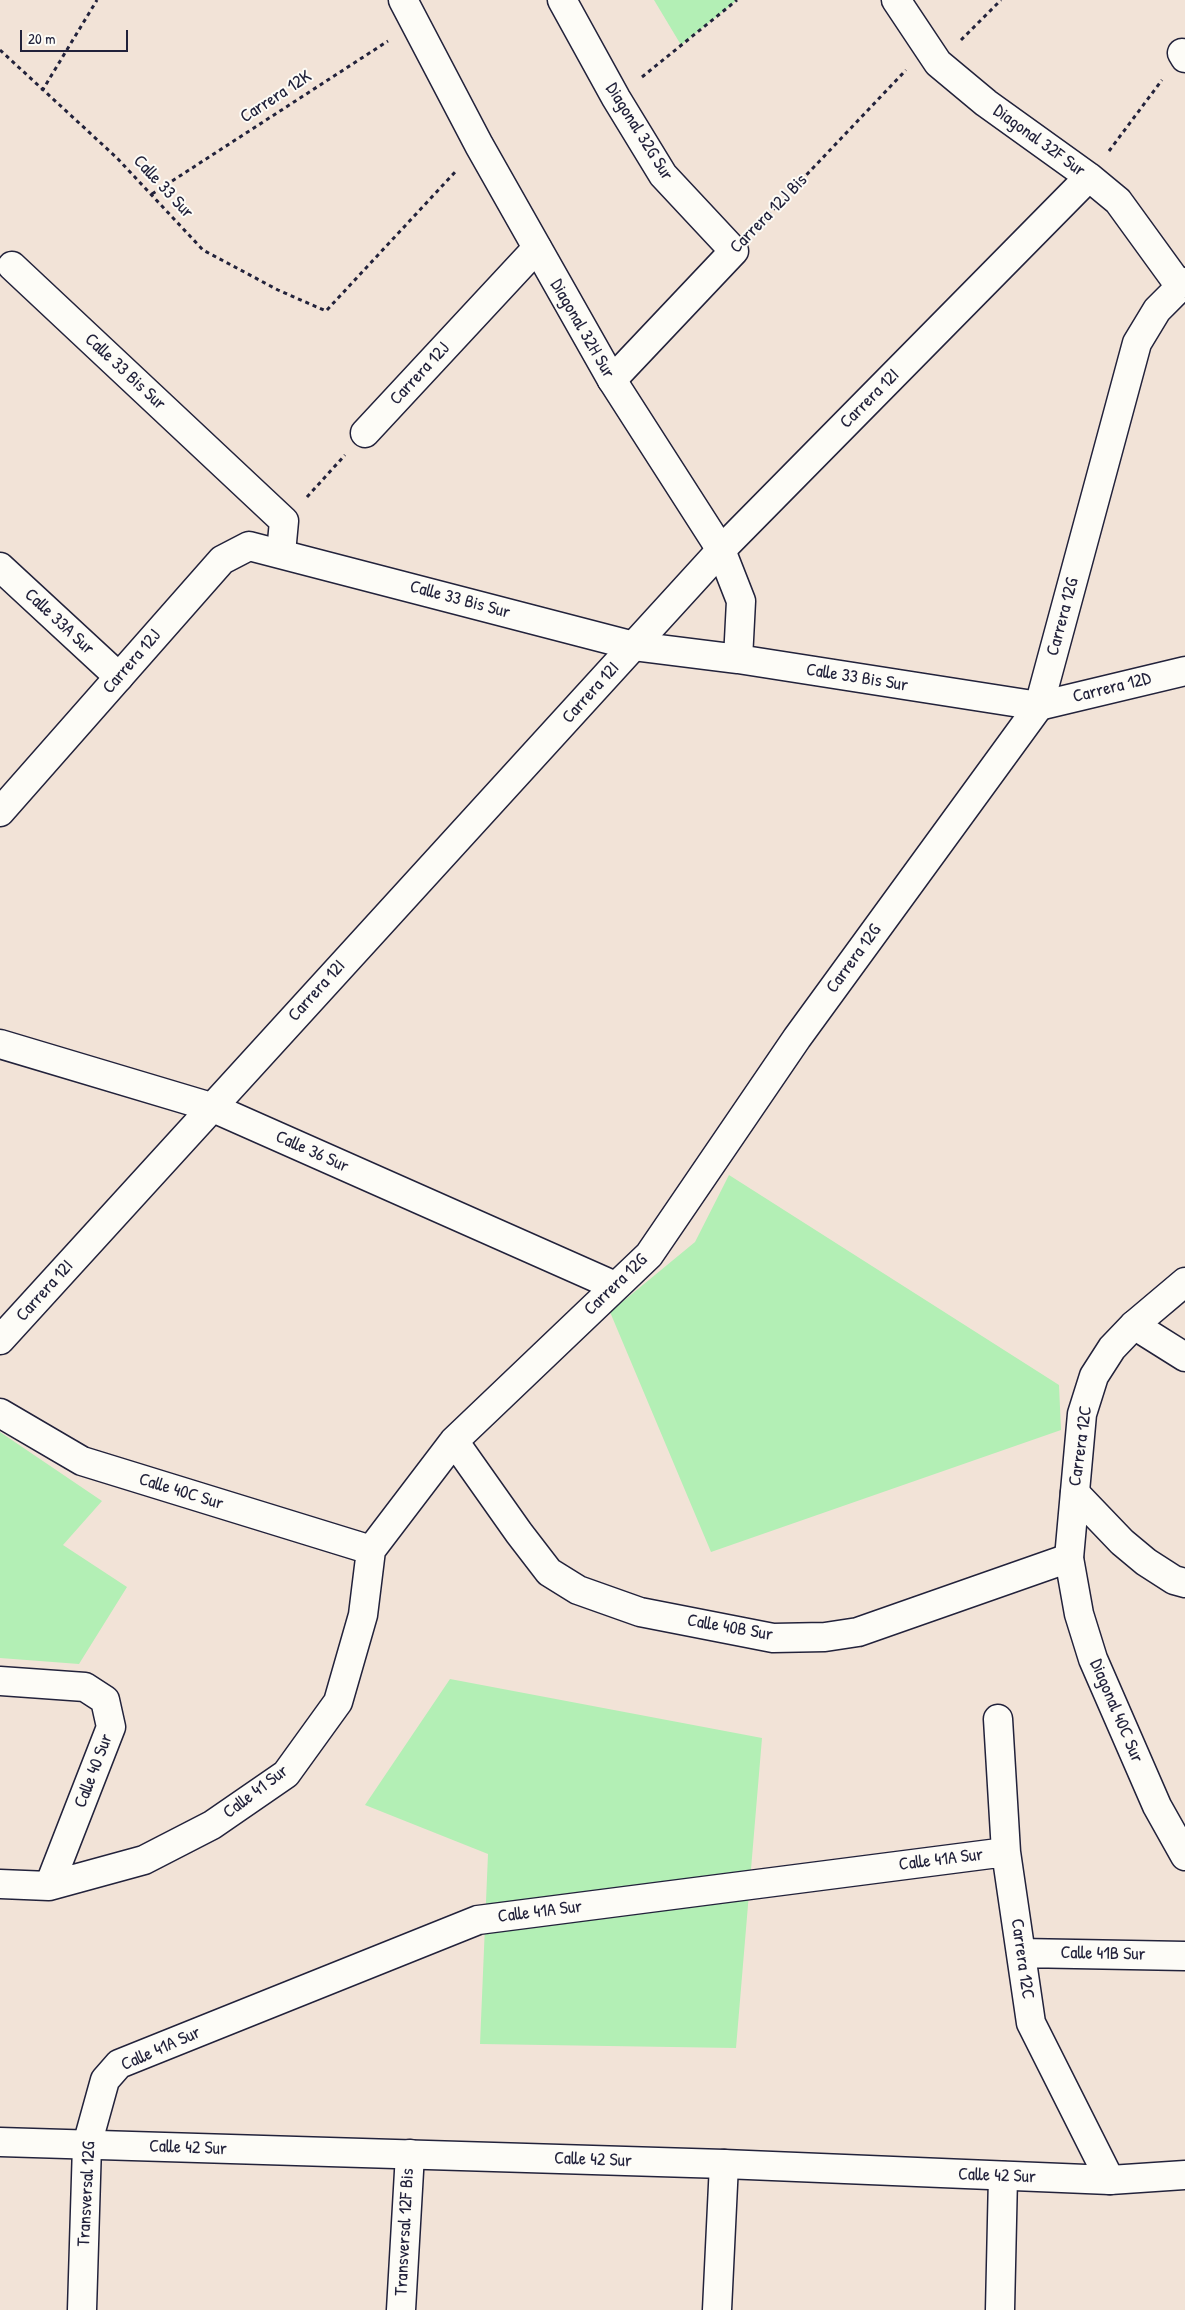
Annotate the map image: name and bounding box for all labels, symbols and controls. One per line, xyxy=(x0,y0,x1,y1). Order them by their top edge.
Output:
scale bar xyxy=(22,20,130,52)
text: 20 m xyxy=(28,28,55,49)
street label: Carrera 12K xyxy=(236,66,316,128)
street label: Diagonal 32G Sur xyxy=(601,79,677,185)
street label: Diagonal 32F Sur xyxy=(989,100,1089,182)
street label: Calle 33 Sur xyxy=(128,151,198,223)
street label: Carrera 12J Bis xyxy=(726,170,812,258)
street label: Diagonal 32H Sur xyxy=(545,276,619,382)
street label: Calle 33 Bis Sur xyxy=(80,329,170,415)
street label: Carrera 12J xyxy=(386,338,454,410)
street label: Carrera 12I xyxy=(836,365,904,433)
street label: Calle 33 Bis Sur xyxy=(408,576,512,624)
street label: Carrera 12G xyxy=(1042,576,1084,658)
street label: Calle 33A Sur xyxy=(20,584,98,660)
street label: Carrera 12J xyxy=(98,626,166,698)
street label: Carrera 12I xyxy=(558,658,624,728)
street label: Calle 33 Bis Sur xyxy=(805,659,909,697)
street label: Carrera 12D xyxy=(1071,668,1153,708)
street label: Carrera 12G xyxy=(822,920,886,998)
street label: Carrera 12I xyxy=(284,956,350,1026)
street label: Calle 36 Sur xyxy=(272,1126,352,1178)
street label: Carrera 12G xyxy=(580,1250,652,1320)
street label: Carrera 12I xyxy=(12,1256,78,1326)
street label: Carrera 12C xyxy=(1065,1404,1097,1488)
street label: Calle 40C Sur xyxy=(136,1469,226,1515)
street label: Calle 40B Sur xyxy=(686,1610,774,1646)
street label: Diagonal 40C Sur xyxy=(1085,1656,1147,1766)
street label: Calle 40 Sur xyxy=(70,1731,118,1811)
street label: Calle 41 Sur xyxy=(219,1761,293,1823)
street label: Calle 41A Sur xyxy=(898,1844,984,1876)
street label: Calle 41A Sur xyxy=(497,1896,583,1928)
street label: Carrera 12C xyxy=(1006,1917,1038,2001)
street label: Calle 41B Sur xyxy=(1060,1942,1146,1966)
street label: Calle 41A Sur xyxy=(118,2022,204,2076)
street label: Calle 42 Sur xyxy=(149,2136,227,2160)
street label: Transversal 12G xyxy=(73,2141,101,2247)
street label: Calle 42 Sur xyxy=(554,2148,632,2172)
street label: Calle 42 Sur xyxy=(958,2164,1036,2188)
street label: Transversal 12F Bis xyxy=(391,2168,419,2296)

